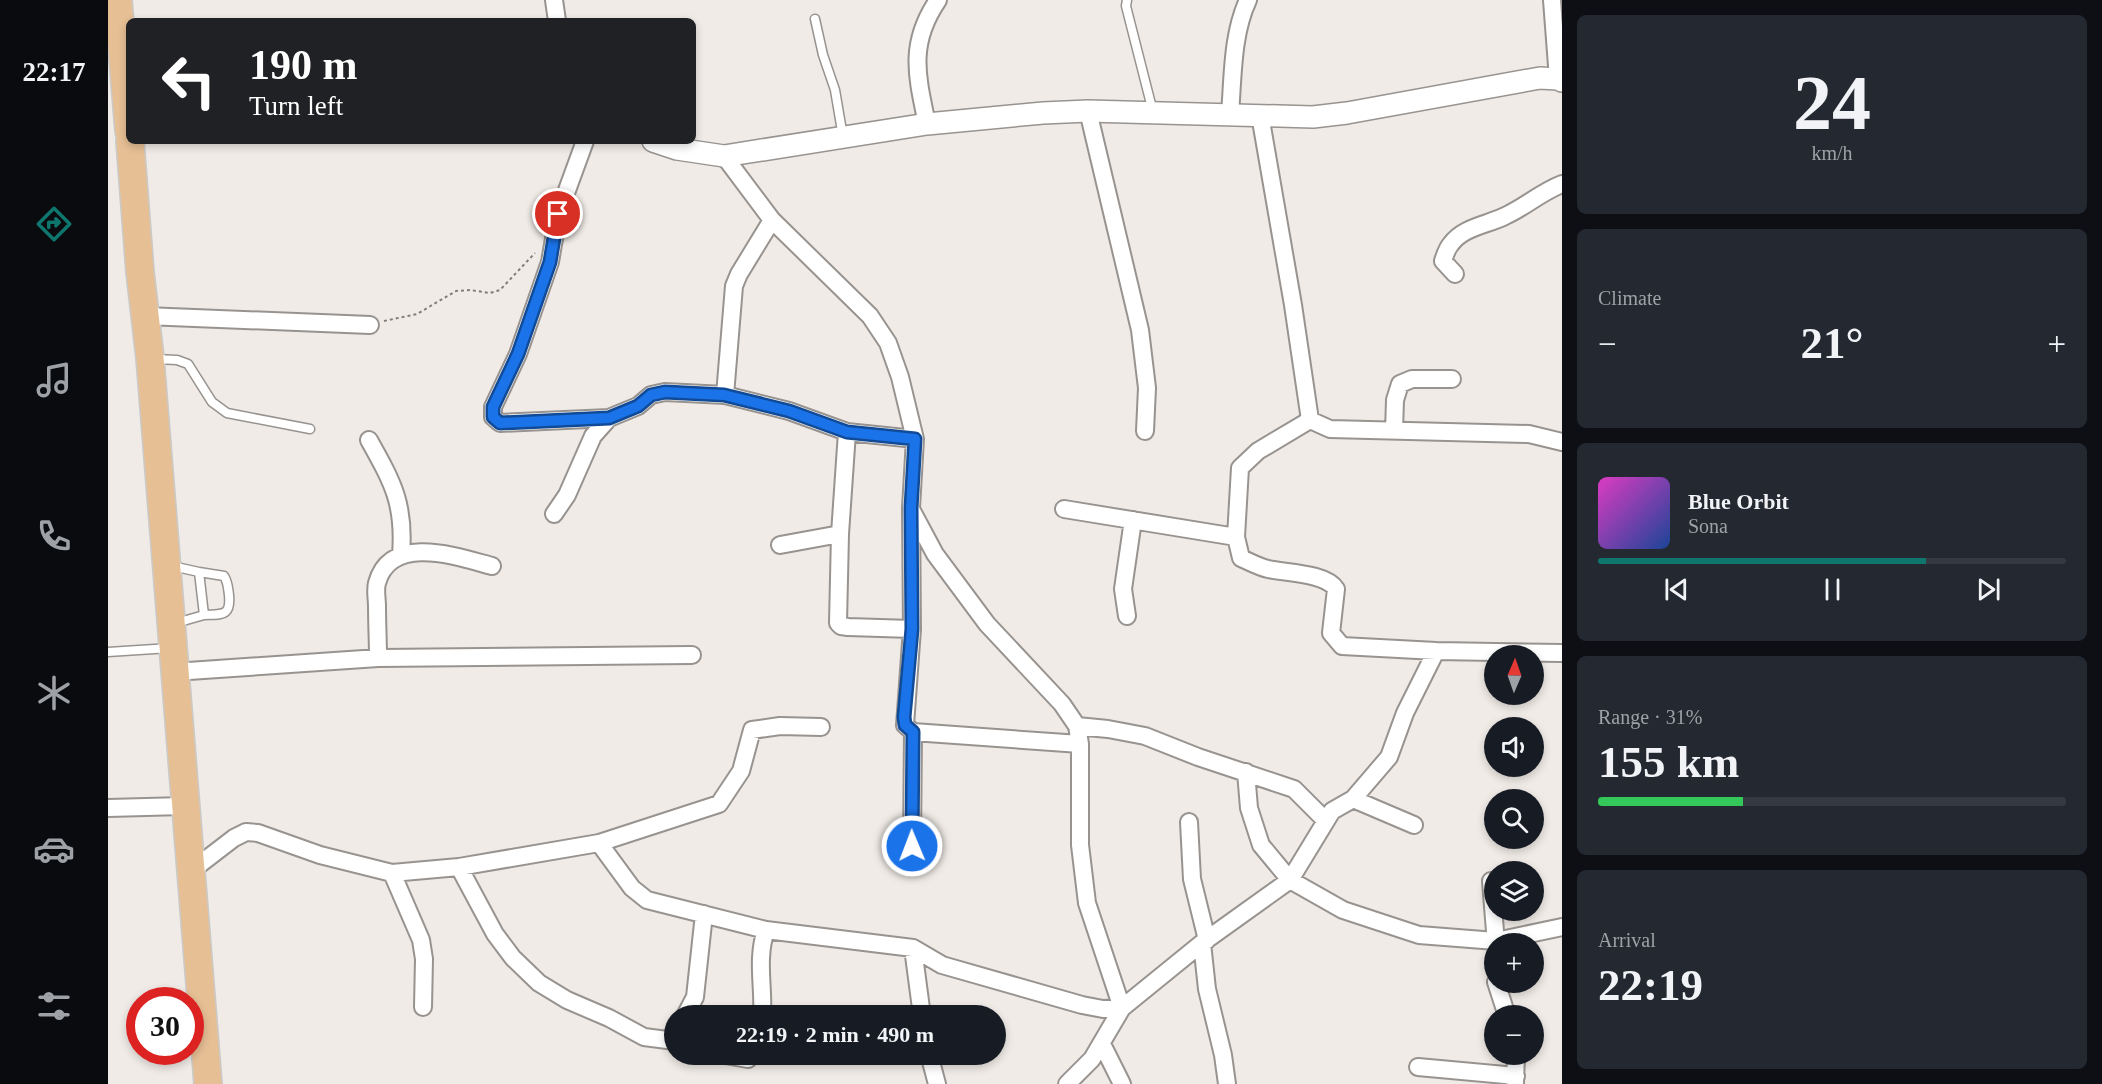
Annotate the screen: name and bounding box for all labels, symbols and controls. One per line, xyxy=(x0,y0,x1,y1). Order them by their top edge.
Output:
icon: left xyxy=(150,42,228,120)
text: 190 m xyxy=(249,42,358,88)
text: 22:17 xyxy=(23,57,86,87)
text: 24 xyxy=(1793,59,1871,146)
text: Turn left xyxy=(249,91,343,121)
text: km/h xyxy=(1811,142,1853,164)
pin xyxy=(532,188,583,239)
icon: arrive xyxy=(541,197,574,230)
icon: directions xyxy=(33,203,75,245)
text: Climate xyxy=(1598,287,1661,309)
text: 21° xyxy=(1801,318,1864,368)
text: − xyxy=(1598,326,1617,362)
text: + xyxy=(2047,326,2066,362)
icon: music xyxy=(33,359,75,401)
text: Blue Orbit xyxy=(1688,489,1789,514)
icon: phone xyxy=(33,515,75,557)
text: Sona xyxy=(1688,515,1728,537)
icon: previous xyxy=(1660,573,1693,606)
icon: pause xyxy=(1816,573,1849,606)
icon: next xyxy=(1972,573,2005,606)
north arrow xyxy=(1484,645,1544,705)
map controls xyxy=(1484,645,1544,1065)
icon: climate xyxy=(33,672,75,714)
text: Range · 31% xyxy=(1598,706,1702,728)
button: sound xyxy=(1484,717,1544,777)
text: 155 km xyxy=(1598,737,1739,787)
button: search xyxy=(1484,789,1544,849)
position arrow xyxy=(880,814,944,878)
icon: car xyxy=(33,828,75,870)
button: layers xyxy=(1484,861,1544,921)
text: Arrival xyxy=(1598,929,1656,951)
button: + xyxy=(1484,933,1544,993)
text: 22:19 xyxy=(1598,960,1703,1010)
icon: filters xyxy=(33,985,75,1027)
speed limit sign: 30 xyxy=(126,987,204,1065)
button: − xyxy=(1484,1005,1544,1065)
text: 22:19 · 2 min · 490 m xyxy=(736,1022,934,1047)

